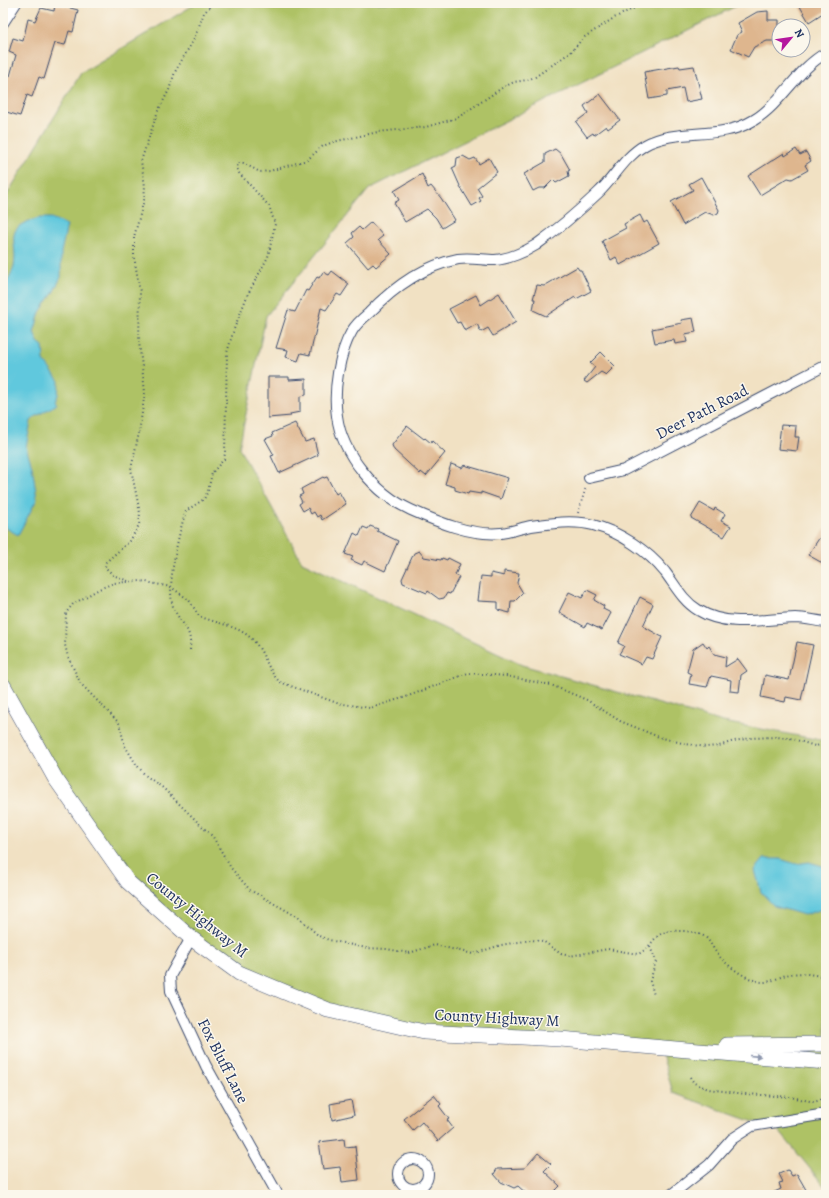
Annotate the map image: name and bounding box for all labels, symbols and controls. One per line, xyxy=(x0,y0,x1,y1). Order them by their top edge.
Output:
north arrow xyxy=(771,18,811,58)
text: N xyxy=(791,26,808,41)
street label: Deer Path Road xyxy=(652,379,752,445)
street label: County Highway M xyxy=(141,867,253,963)
street label: County Highway M xyxy=(434,1004,560,1032)
street label: Fox Bluff Lane xyxy=(192,1015,254,1107)
one-way arrow xyxy=(749,1052,761,1059)

